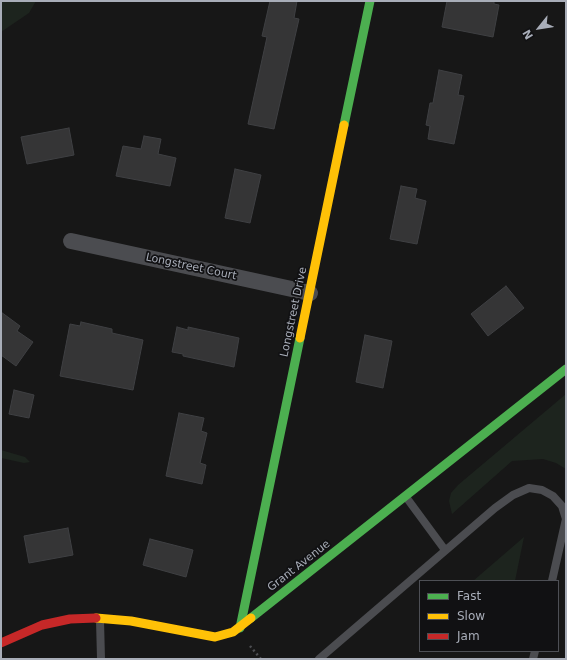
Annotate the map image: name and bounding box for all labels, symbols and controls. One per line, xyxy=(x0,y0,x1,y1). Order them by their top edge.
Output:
north arrow xyxy=(519,8,559,48)
text: N xyxy=(520,27,536,41)
street label: Longstreet Court xyxy=(144,251,238,283)
street label: Longstreet Drive xyxy=(278,266,310,358)
street label: Grant Avenue xyxy=(265,538,333,594)
legend xyxy=(419,580,559,652)
text: Fast xyxy=(457,589,481,603)
text: Slow xyxy=(457,609,485,623)
text: Jam xyxy=(457,629,480,643)

